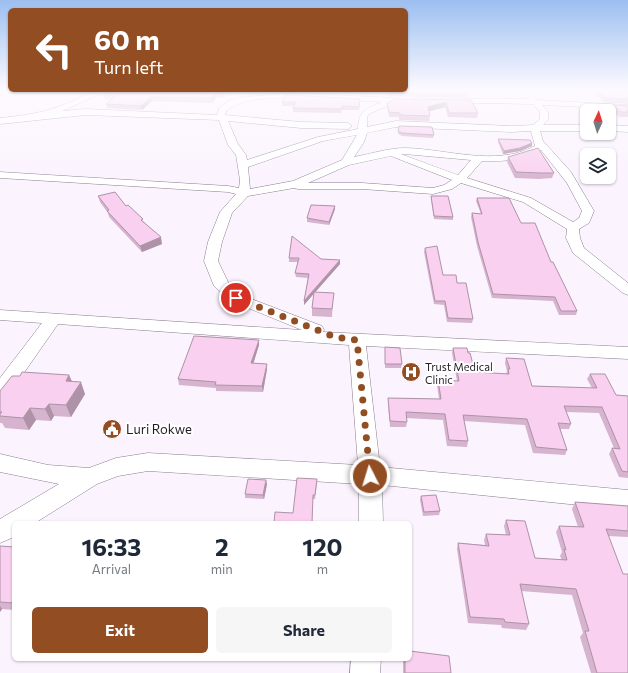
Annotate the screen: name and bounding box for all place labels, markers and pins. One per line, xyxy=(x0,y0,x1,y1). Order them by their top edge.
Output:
pin xyxy=(219,281,253,315)
place label: Trust Medical Clinic xyxy=(425,360,493,386)
hospital icon: Trust Medical Clinic xyxy=(400,361,422,383)
public building icon: Luri Rokwe xyxy=(101,418,123,440)
place label: Luri Rokwe xyxy=(126,421,192,437)

